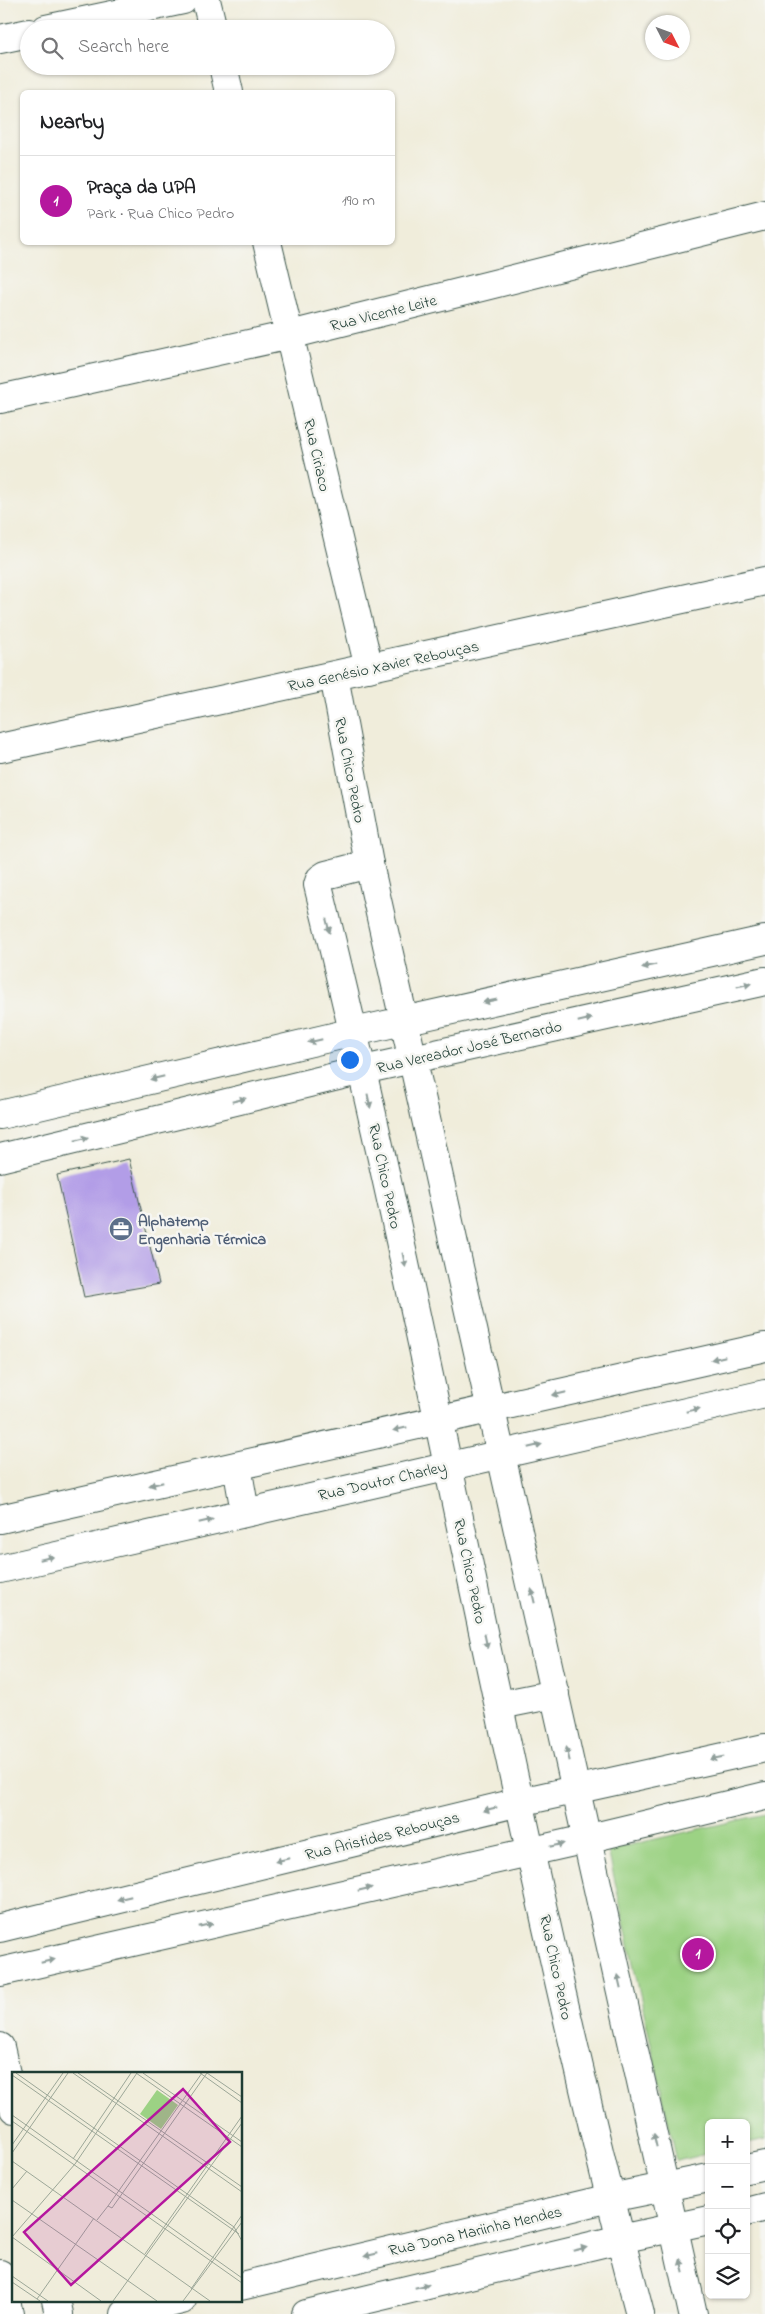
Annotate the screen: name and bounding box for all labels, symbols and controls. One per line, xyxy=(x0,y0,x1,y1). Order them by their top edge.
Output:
north arrow xyxy=(645,15,690,60)
search box xyxy=(20,20,395,75)
icon: search xyxy=(38,34,66,62)
text: Search here xyxy=(78,34,169,61)
text: Nearby xyxy=(40,108,104,138)
text: Praça da UPA xyxy=(87,175,196,202)
text: 1 xyxy=(53,189,59,213)
text: 190 m xyxy=(342,189,375,213)
text: Park · Rua Chico Pedro xyxy=(87,202,234,226)
street label: Rua Vicente Leite xyxy=(328,289,440,339)
street label: Rua Ciriaco xyxy=(296,417,336,494)
street label: Rua Genésio Xavier Rebouças xyxy=(286,635,481,699)
street label: Rua Chico Pedro xyxy=(327,716,371,825)
one-way arrow xyxy=(324,918,332,933)
one-way arrow xyxy=(642,962,657,970)
one-way arrow xyxy=(736,981,752,989)
one-way arrow xyxy=(483,997,498,1005)
street label: Rua Vereador José Bernardo xyxy=(374,1015,564,1081)
one-way arrow xyxy=(578,1016,593,1024)
one-way arrow xyxy=(307,1037,322,1045)
your location xyxy=(337,1047,363,1073)
one-way arrow xyxy=(149,1074,164,1082)
one-way arrow xyxy=(365,1093,373,1108)
one-way arrow xyxy=(232,1096,247,1104)
street label: Rua Chico Pedro xyxy=(361,1122,407,1231)
one-way arrow xyxy=(74,1134,89,1142)
place label: Alphatemp Engenharia Térmica xyxy=(138,1210,267,1253)
office icon: Alphatemp Engenharia Térmica xyxy=(108,1216,134,1242)
one-way arrow xyxy=(400,1252,408,1267)
one-way arrow xyxy=(710,1354,725,1362)
one-way arrow xyxy=(551,1390,566,1398)
one-way arrow xyxy=(686,1406,701,1414)
one-way arrow xyxy=(392,1426,408,1434)
one-way arrow xyxy=(527,1441,543,1449)
street label: Rua Doutor Charley xyxy=(316,1455,449,1508)
one-way arrow xyxy=(149,1480,164,1488)
one-way arrow xyxy=(198,1517,213,1525)
street label: Rua Chico Pedro xyxy=(446,1517,492,1626)
one-way arrow xyxy=(40,1554,55,1562)
one-way arrow xyxy=(529,1588,537,1603)
one-way arrow xyxy=(482,1633,490,1648)
one-way arrow xyxy=(564,1747,572,1762)
one-way arrow xyxy=(709,1755,725,1763)
one-way arrow xyxy=(483,1805,498,1813)
street label: Rua Aristides Rebouças xyxy=(303,1806,462,1868)
one-way arrow xyxy=(550,1841,566,1849)
one-way arrow xyxy=(274,1856,289,1864)
one-way arrow xyxy=(357,1885,372,1893)
one-way arrow xyxy=(116,1894,131,1902)
street label: Rua Chico Pedro xyxy=(532,1913,578,2022)
one-way arrow xyxy=(199,1921,214,1929)
pin: 1 xyxy=(682,1935,714,1973)
one-way arrow xyxy=(40,1957,55,1965)
one-way arrow xyxy=(615,1974,623,1989)
inset map xyxy=(12,2072,242,2302)
map controls xyxy=(705,2119,750,2299)
button: + xyxy=(705,2119,750,2164)
one-way arrow xyxy=(651,2132,659,2147)
button: − xyxy=(705,2164,750,2209)
street label: Rua Dona Mariinha Mendes xyxy=(386,2200,565,2264)
button: locate xyxy=(705,2209,750,2254)
one-way arrow xyxy=(572,2245,588,2253)
one-way arrow xyxy=(364,2251,379,2259)
button: layers xyxy=(705,2254,750,2299)
one-way arrow xyxy=(678,2258,686,2274)
one-way arrow xyxy=(414,2282,429,2290)

